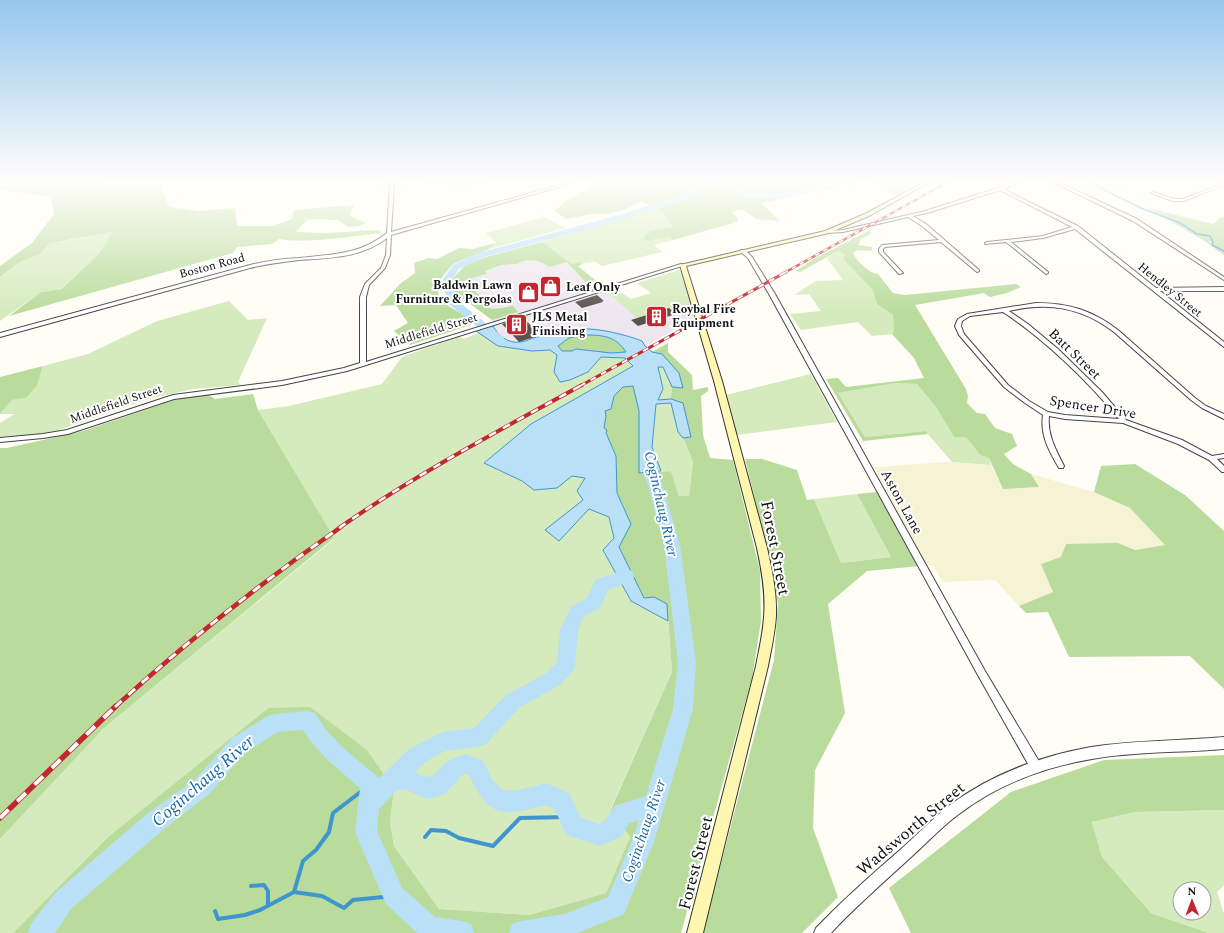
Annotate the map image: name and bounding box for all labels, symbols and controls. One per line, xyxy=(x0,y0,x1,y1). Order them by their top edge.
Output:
street label: Boston Road xyxy=(177,248,247,284)
street label: Hendley Street xyxy=(1133,258,1207,322)
shop icon: Leaf Only xyxy=(538,274,564,300)
place label: Baldwin Lawn Furniture & Pergolas xyxy=(396,276,513,309)
place label: Leaf Only xyxy=(566,278,621,297)
shop icon: Baldwin Lawn Furniture & Pergolas xyxy=(515,279,541,305)
place label: Roybal Fire Equipment xyxy=(672,300,736,333)
building icon: Roybal Fire Equipment xyxy=(644,303,670,329)
street label: Middlefield Street xyxy=(382,308,480,354)
place label: JLS Metal Finishing xyxy=(532,308,587,341)
building icon: JLS Metal Finishing xyxy=(503,311,529,337)
street label: Batt Street xyxy=(1044,323,1106,385)
street label: Middlefield Street xyxy=(67,379,165,429)
street label: Spencer Drive xyxy=(1048,390,1138,424)
water label: Coginchaug River xyxy=(638,449,684,560)
street label: Aston Lane xyxy=(876,466,929,538)
street label: Forest Street xyxy=(753,498,797,598)
water label: Coginchaug River xyxy=(145,728,261,834)
water label: Coginchaug River xyxy=(616,776,673,886)
street label: Wadsworth Street xyxy=(851,776,971,882)
street label: Forest Street xyxy=(672,813,720,913)
north arrow xyxy=(1172,881,1212,921)
text: N xyxy=(1187,883,1196,900)

